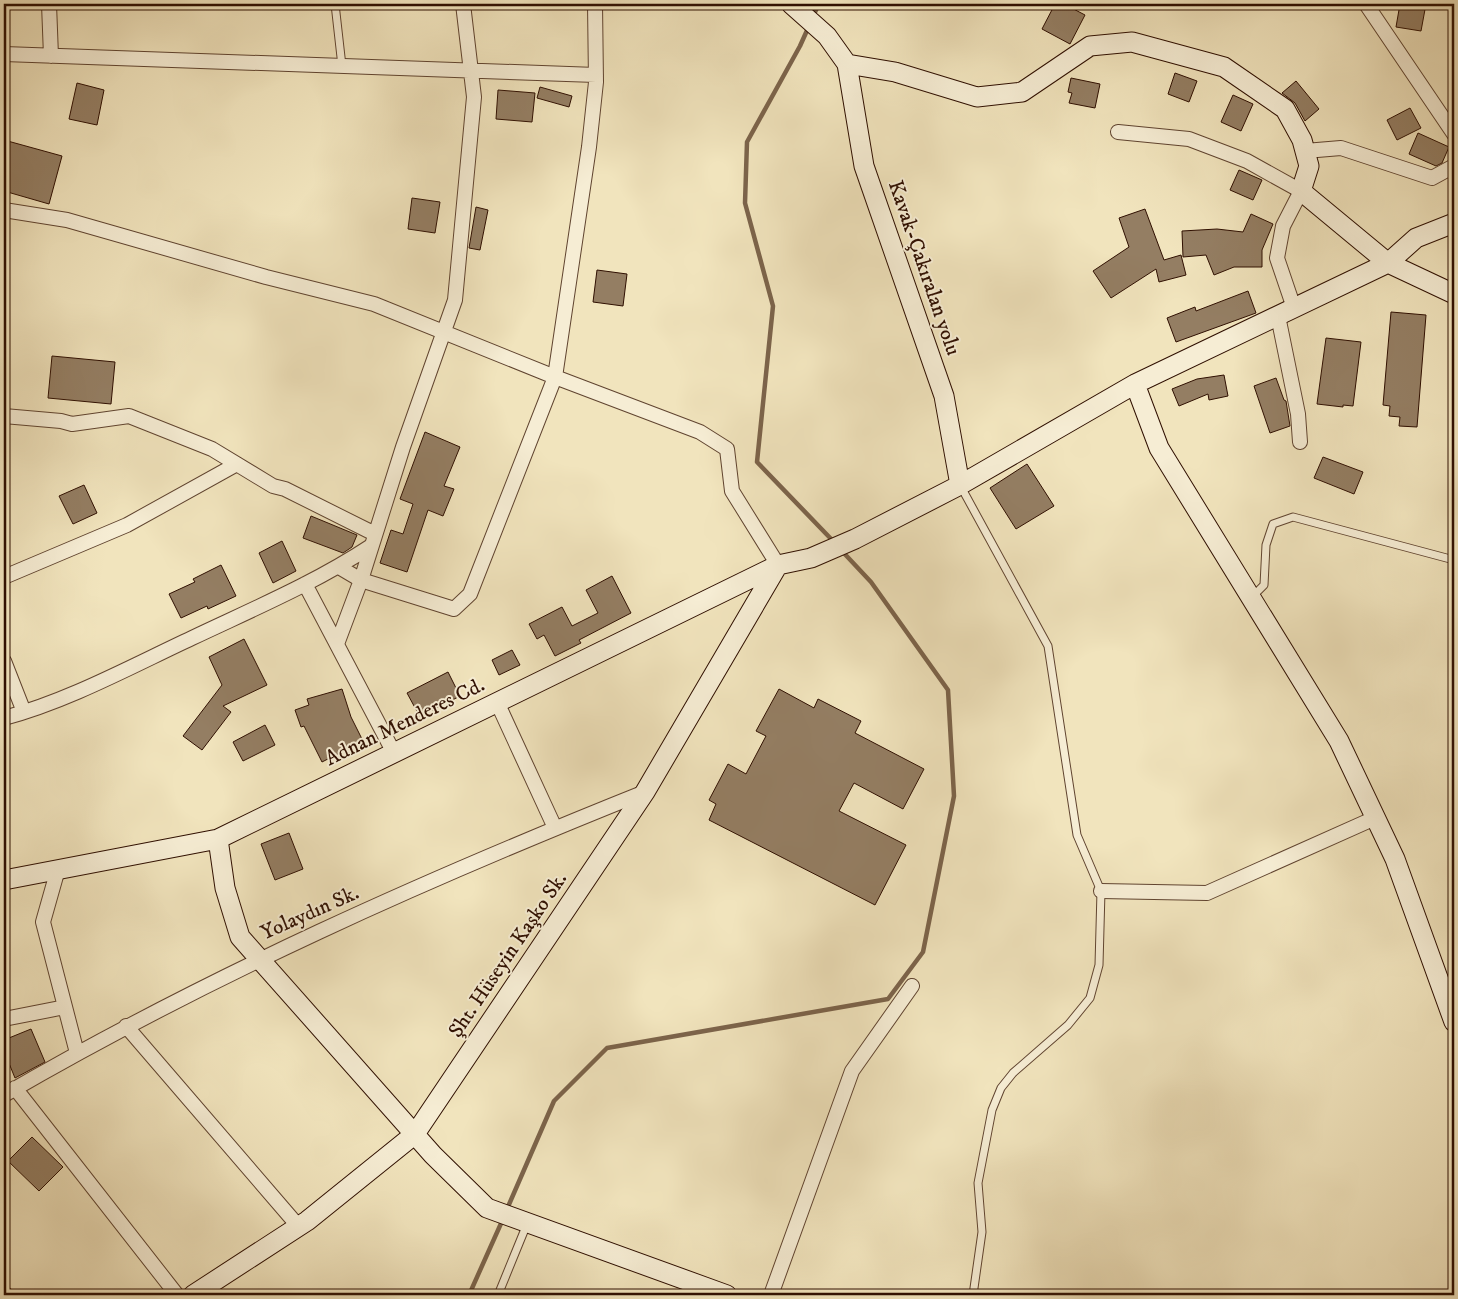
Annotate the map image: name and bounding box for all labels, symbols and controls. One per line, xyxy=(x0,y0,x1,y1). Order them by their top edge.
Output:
street label: Kavak-Çakıralan yolu xyxy=(882,177,966,359)
street label: Adnan Menderes Cd. xyxy=(321,672,489,772)
street label: Şht. Hüseyin Kaşko Sk. xyxy=(443,867,573,1043)
street label: Yolaydın Sk. xyxy=(257,880,363,946)

